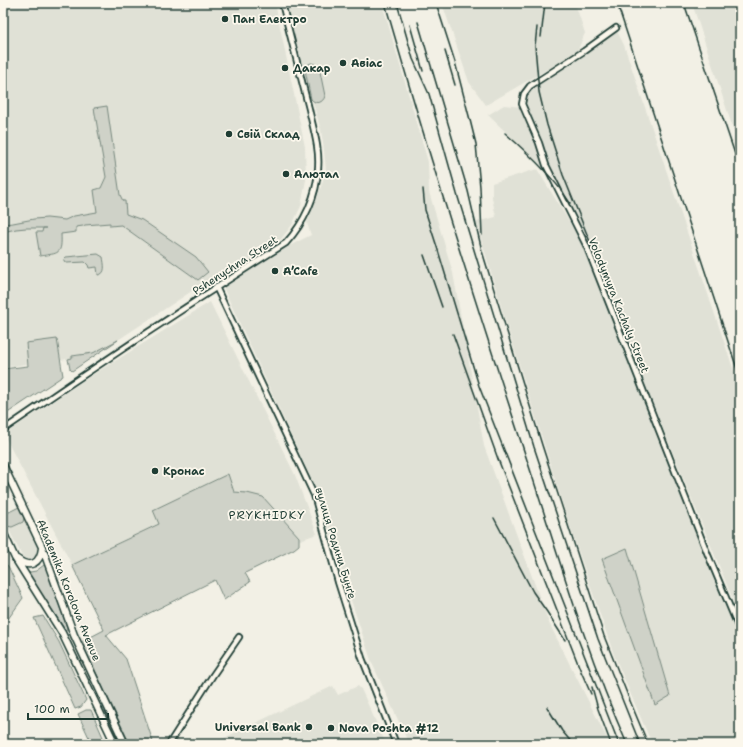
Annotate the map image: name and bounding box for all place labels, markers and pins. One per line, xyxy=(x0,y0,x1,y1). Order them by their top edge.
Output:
place label: Пан Електро xyxy=(233,12,307,27)
marker: Пан Електро xyxy=(220,14,230,24)
place label: Авіас xyxy=(351,56,383,71)
marker: Авіас xyxy=(338,58,348,68)
place label: Дакар xyxy=(293,61,331,76)
marker: Дакар xyxy=(280,63,290,73)
place label: Свій Склад xyxy=(237,127,300,142)
marker: Свій Склад xyxy=(224,129,234,139)
place label: Алютал xyxy=(294,167,339,182)
marker: Алютал xyxy=(281,169,291,179)
place label: A’Cafe xyxy=(283,264,318,279)
marker: A’Cafe xyxy=(270,266,280,276)
place label: Кронас xyxy=(163,464,205,479)
marker: Кронас xyxy=(150,466,160,476)
place label: Universal Bank xyxy=(215,720,301,735)
place label: Nova Poshta #12 xyxy=(339,721,439,736)
marker: Universal Bank xyxy=(304,722,314,732)
marker: Nova Poshta #12 xyxy=(326,723,336,733)

